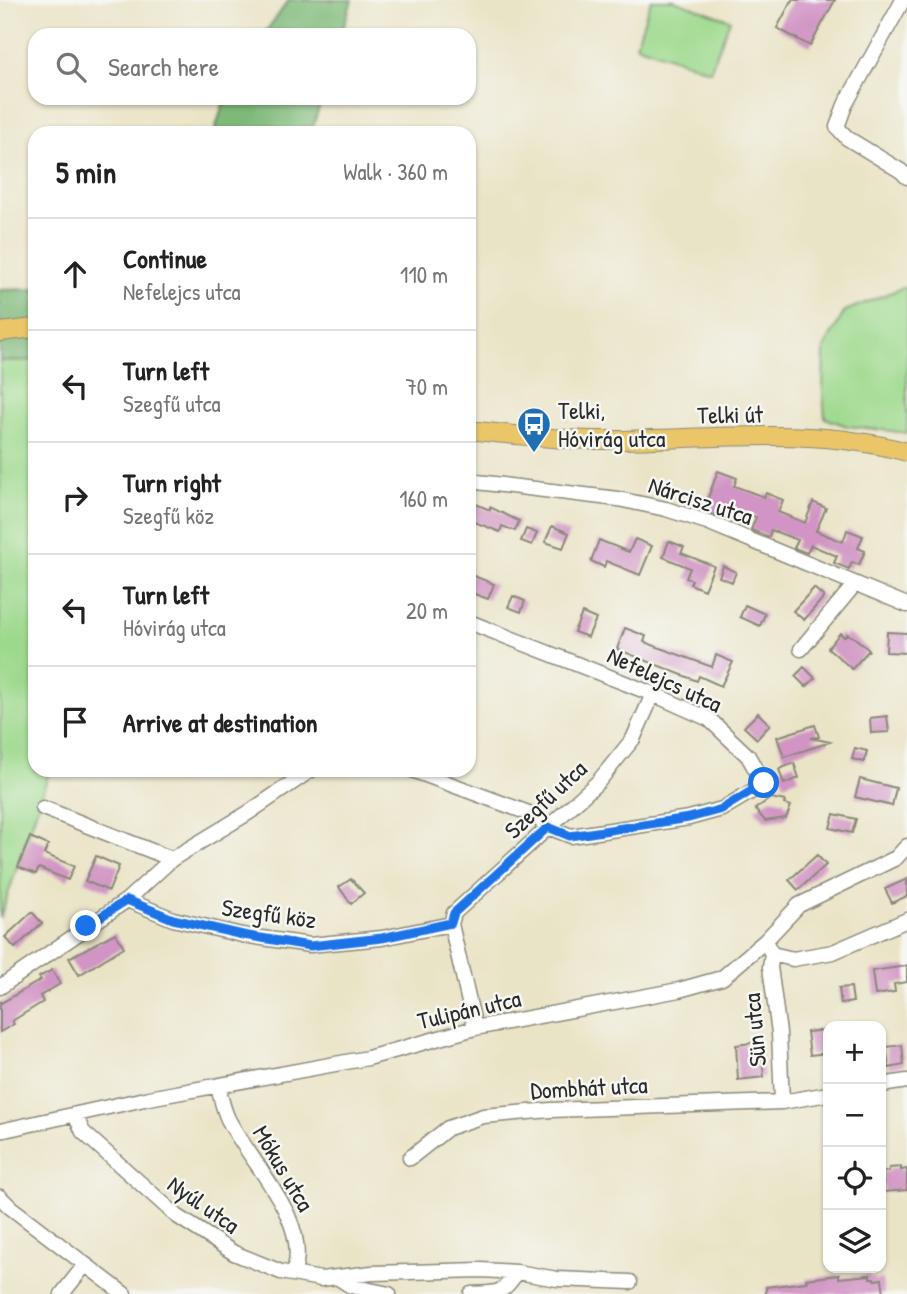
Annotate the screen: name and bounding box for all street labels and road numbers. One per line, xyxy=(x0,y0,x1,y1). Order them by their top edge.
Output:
street label: Telki út xyxy=(697,397,764,431)
street label: Nárcisz utca xyxy=(645,468,757,532)
street label: Nefelejcs utca xyxy=(603,639,727,719)
street label: Szegfű utca xyxy=(497,753,593,845)
street label: Szegfű köz xyxy=(220,891,318,935)
street label: Tulipán utca xyxy=(414,982,524,1036)
street label: Sün utca xyxy=(735,992,773,1068)
street label: Dombhát utca xyxy=(530,1068,648,1106)
street label: Mókus utca xyxy=(246,1119,322,1217)
street label: Nyúl utca xyxy=(162,1168,246,1240)

